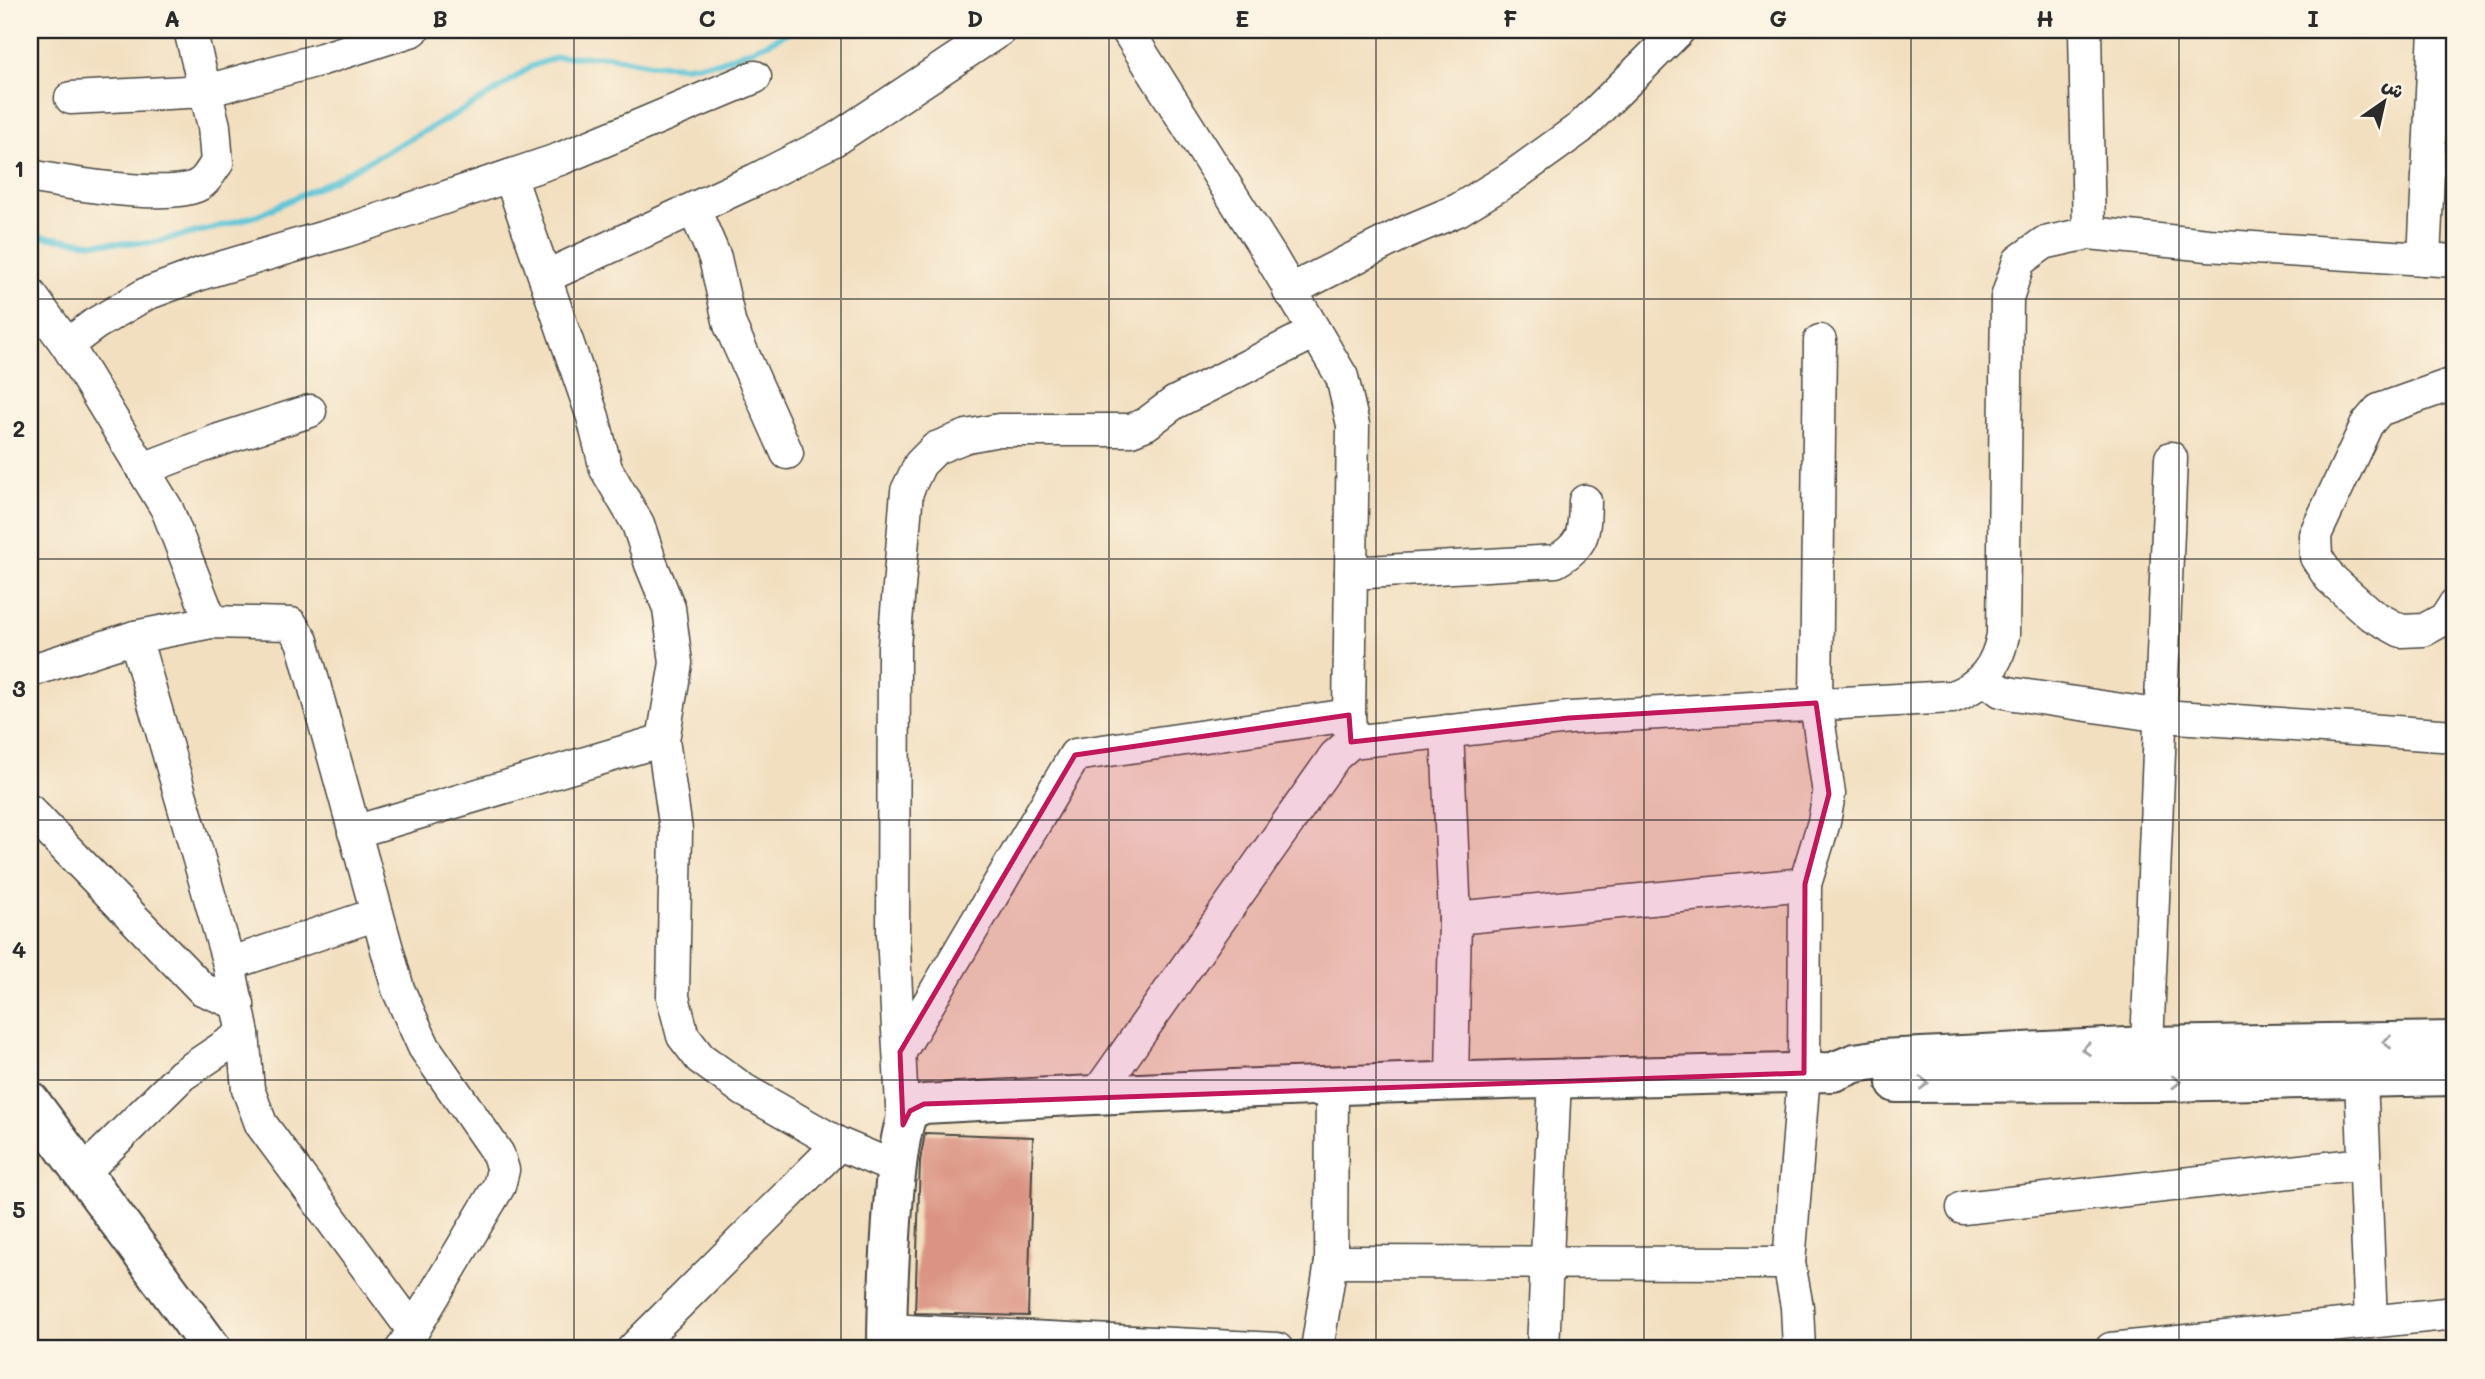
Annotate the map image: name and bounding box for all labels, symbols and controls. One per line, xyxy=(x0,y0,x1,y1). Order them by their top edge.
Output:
text: A xyxy=(164,3,180,33)
text: B xyxy=(432,3,448,33)
text: C xyxy=(698,3,716,33)
text: D xyxy=(967,3,983,33)
text: E xyxy=(1235,3,1249,33)
text: F xyxy=(1503,3,1517,33)
text: G xyxy=(1769,3,1787,33)
text: H xyxy=(2036,3,2054,33)
text: I xyxy=(2307,3,2319,33)
north arrow xyxy=(2348,66,2418,136)
text: ش xyxy=(2378,71,2410,104)
text: 1 xyxy=(14,153,24,183)
text: 2 xyxy=(13,413,25,443)
text: 3 xyxy=(12,673,26,703)
text: 4 xyxy=(12,934,26,964)
one-way arrow xyxy=(2381,1035,2392,1050)
one-way arrow xyxy=(2080,1042,2091,1057)
one-way arrow xyxy=(2170,1074,2181,1089)
one-way arrow xyxy=(1919,1075,1929,1091)
text: 5 xyxy=(12,1194,26,1224)

